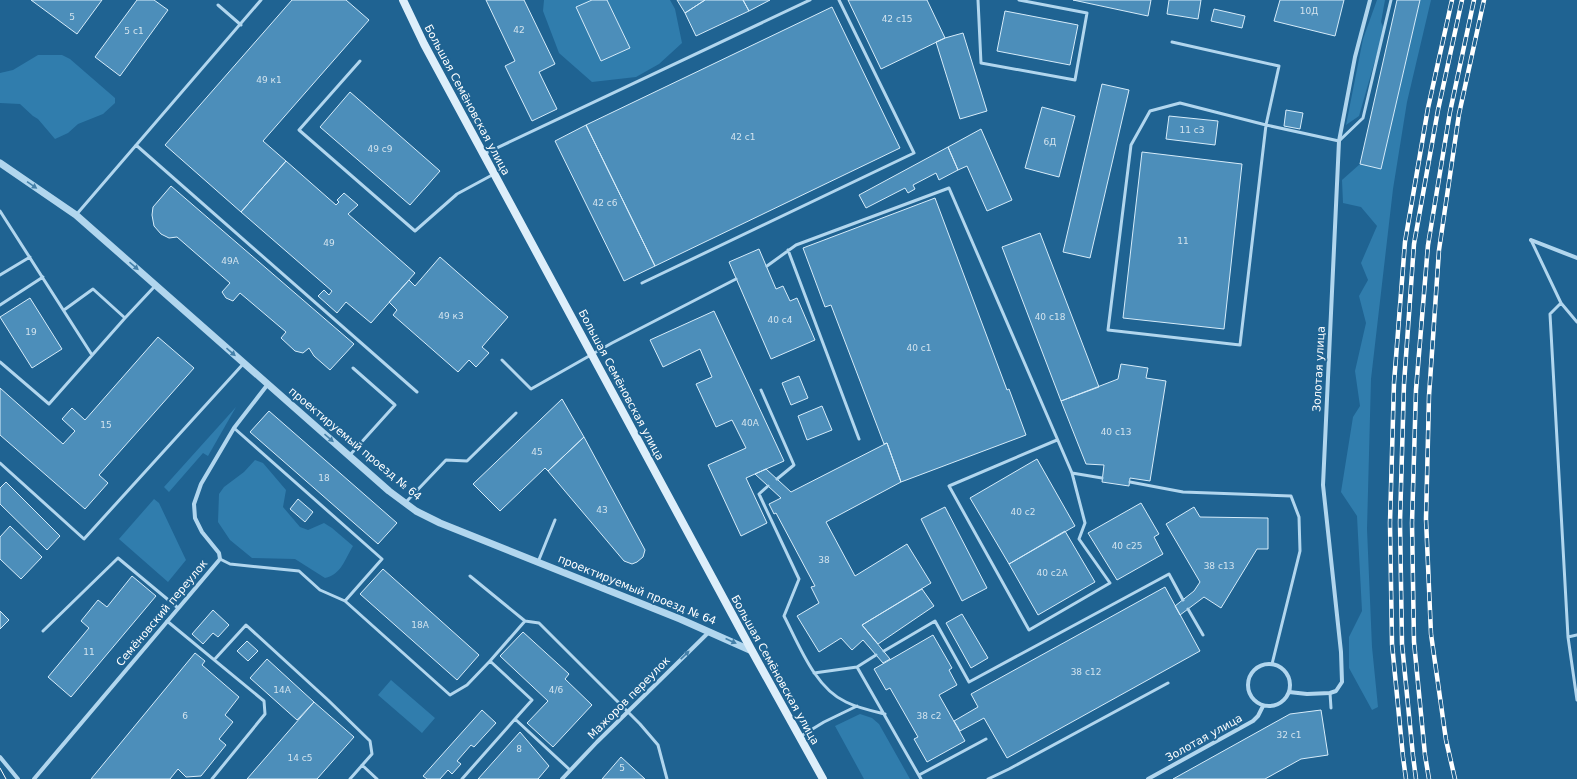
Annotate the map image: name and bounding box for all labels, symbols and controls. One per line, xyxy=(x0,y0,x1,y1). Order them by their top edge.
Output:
house number: 10Д xyxy=(1300,6,1318,16)
house number: 5 xyxy=(69,12,75,22)
house number: 42 c15 xyxy=(882,14,912,24)
street label: Большая Семёновская улица xyxy=(422,22,512,178)
house number: 42 xyxy=(513,25,525,35)
house number: 5 с1 xyxy=(124,26,144,36)
house number: 49 к1 xyxy=(256,75,282,85)
house number: 11 с3 xyxy=(1180,125,1205,135)
house number: 42 с1 xyxy=(731,132,756,142)
house number: 6Д xyxy=(1044,137,1056,147)
house number: 49 с9 xyxy=(368,144,393,154)
one-way arrow xyxy=(27,181,37,189)
house number: 42 с6 xyxy=(593,198,618,208)
house number: 11 xyxy=(1177,236,1189,246)
house number: 49 xyxy=(323,238,335,248)
house number: 49А xyxy=(221,256,240,266)
one-way arrow xyxy=(128,262,139,271)
street label: Большая Семёновская улица xyxy=(576,307,666,463)
house number: 49 к3 xyxy=(438,311,464,321)
house number: 40 с18 xyxy=(1035,312,1066,322)
house number: 40 с4 xyxy=(768,315,793,325)
street label: Золотая улица xyxy=(1310,326,1328,412)
house number: 19 xyxy=(25,327,37,337)
house number: 40 с1 xyxy=(907,343,932,353)
one-way arrow xyxy=(227,347,236,356)
street label: проектируемый проезд № 64 xyxy=(286,385,424,503)
house number: 40А xyxy=(741,418,760,428)
house number: 15 xyxy=(100,420,112,430)
house number: 40 с13 xyxy=(1101,427,1131,437)
one-way arrow xyxy=(324,433,334,443)
house number: 45 xyxy=(531,447,543,457)
house number: 18 xyxy=(318,473,330,483)
house number: 43 xyxy=(596,505,608,515)
house number: 40 с2 xyxy=(1011,507,1036,517)
house number: 40 с25 xyxy=(1112,541,1142,551)
street label: проектируемый проезд № 64 xyxy=(556,552,718,628)
house number: 38 xyxy=(818,555,830,565)
street label: Семёновский переулок xyxy=(114,557,211,669)
house number: 38 c13 xyxy=(1204,561,1234,571)
house number: 40 с2А xyxy=(1036,568,1068,578)
street label: Большая Семёновская улица xyxy=(728,593,822,747)
house number: 18А xyxy=(411,620,430,630)
one-way arrow xyxy=(725,638,736,644)
house number: 11 xyxy=(83,647,95,657)
one-way arrow xyxy=(680,650,690,660)
street label: Мажоров переулок xyxy=(585,654,673,742)
house number: 38 c12 xyxy=(1071,667,1101,677)
house number: 14A xyxy=(273,685,292,695)
house number: 4/6 xyxy=(549,685,564,695)
house number: 6 xyxy=(182,711,188,721)
house number: 38 c2 xyxy=(917,711,942,721)
street label: Золотая улица xyxy=(1163,712,1245,764)
house number: 32 с1 xyxy=(1277,730,1302,740)
house number: 8 xyxy=(516,744,522,754)
house number: 14 с5 xyxy=(288,753,313,763)
house number: 5 xyxy=(619,763,625,773)

